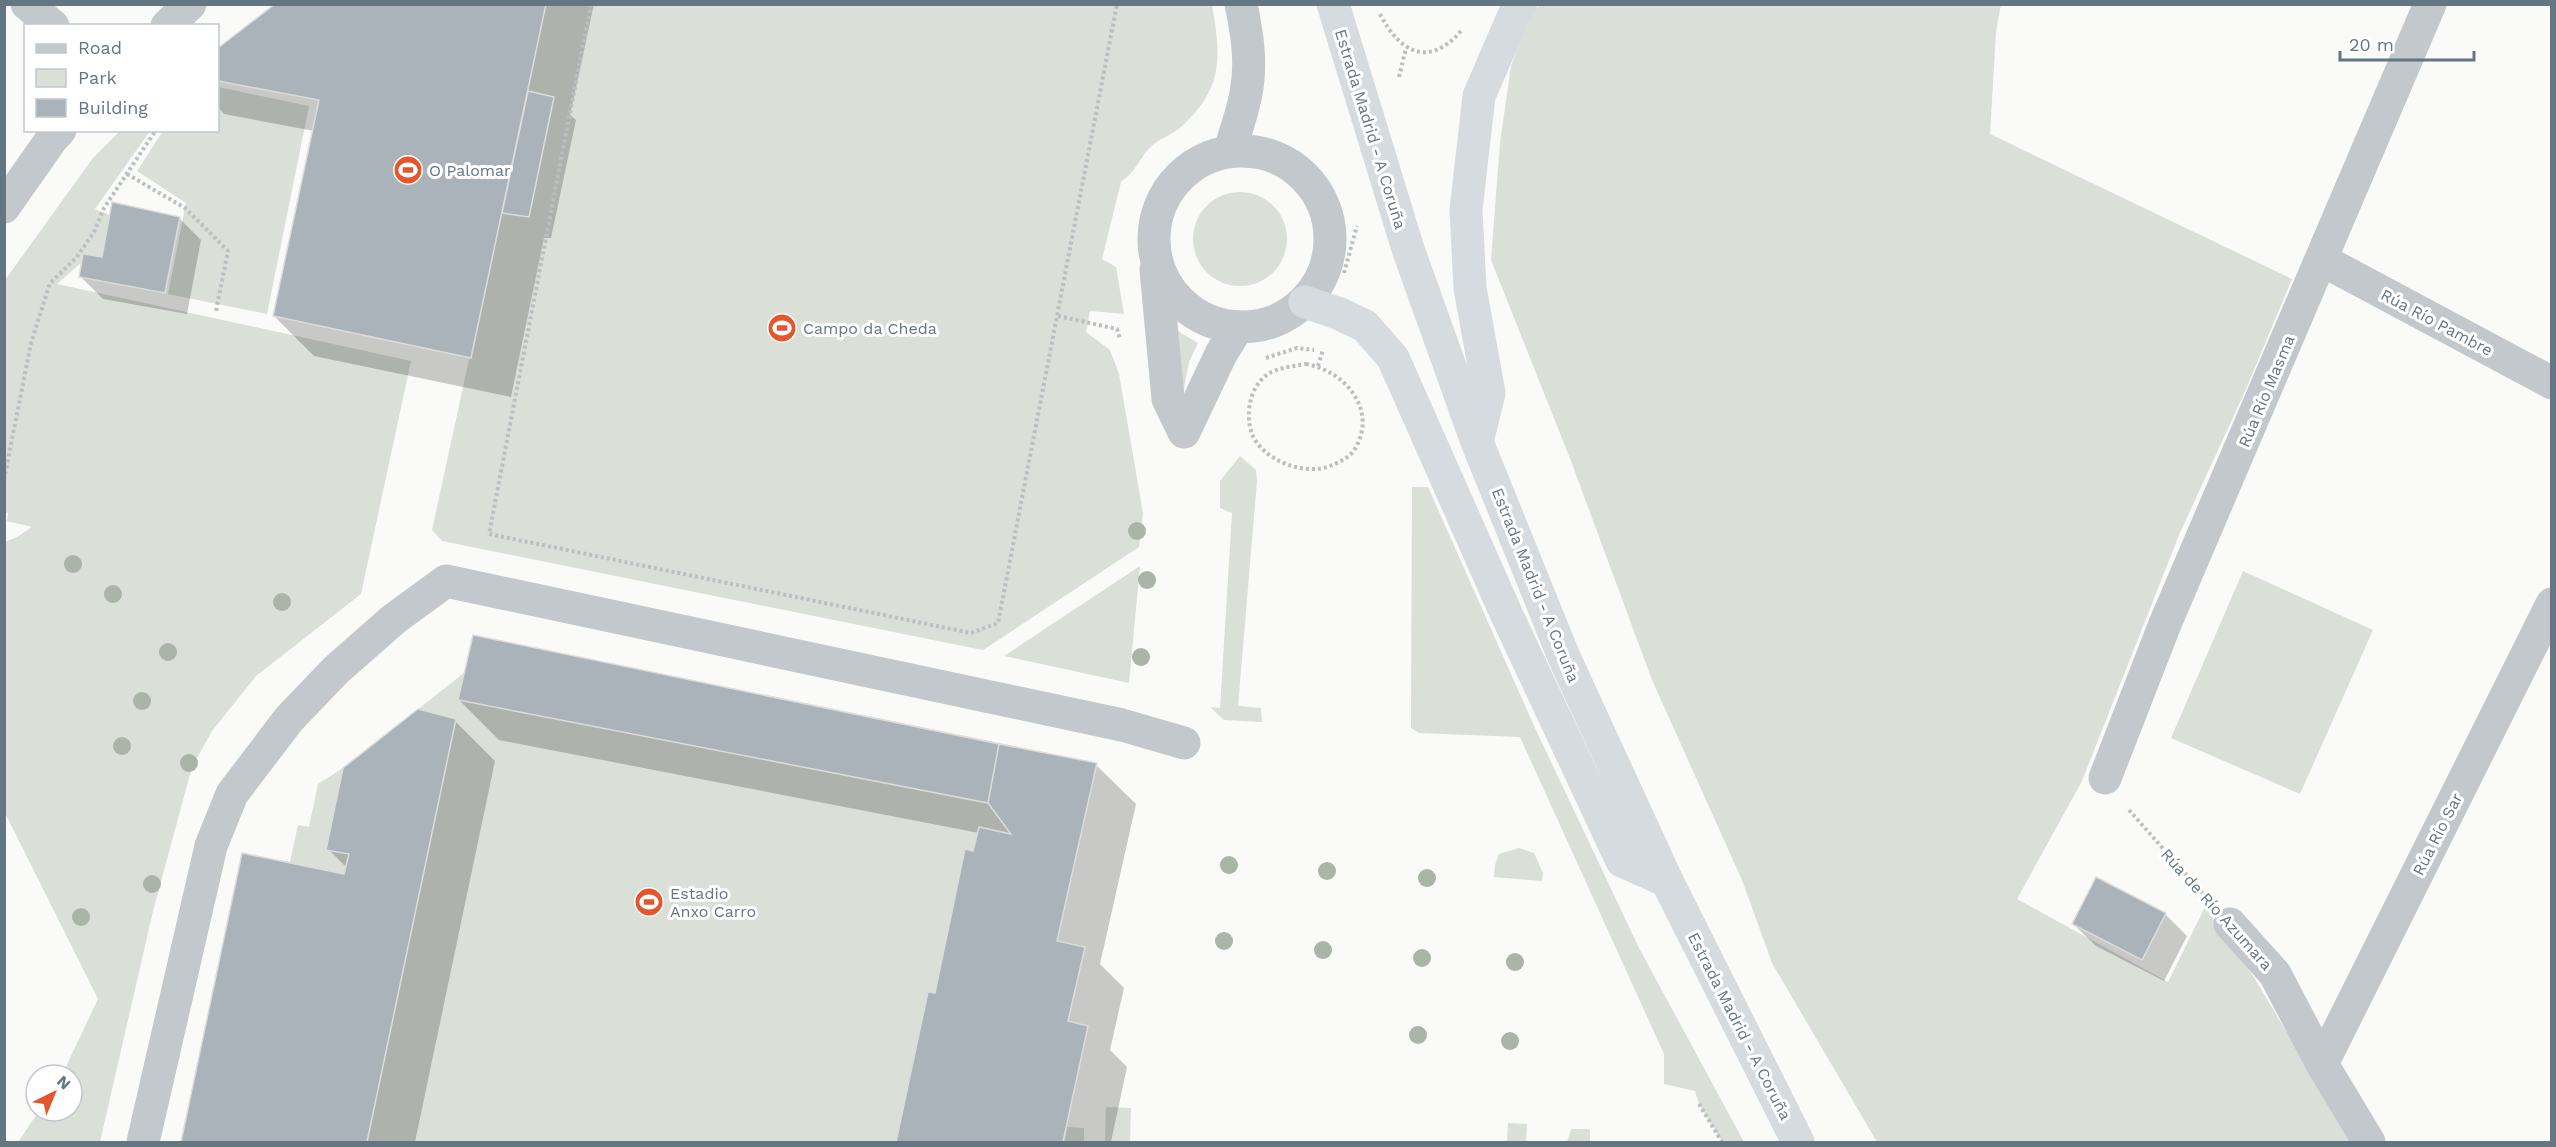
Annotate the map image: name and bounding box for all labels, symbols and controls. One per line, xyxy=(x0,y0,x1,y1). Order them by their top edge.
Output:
legend xyxy=(24,24,219,132)
scale bar xyxy=(2340,24,2474,62)
street label: Estrada Madrid - A Coruña xyxy=(1331,27,1410,231)
text: 20 m xyxy=(2349,34,2394,55)
text: Road xyxy=(78,37,122,58)
text: Park xyxy=(78,67,117,88)
text: Building xyxy=(78,97,148,118)
sports icon: O Palomar xyxy=(392,154,424,186)
place label: O Palomar xyxy=(429,161,511,180)
street label: Rúa Río Pambre xyxy=(2378,285,2496,360)
sports icon: Campo da Cheda xyxy=(766,312,798,344)
place label: Campo da Cheda xyxy=(803,319,937,338)
street label: Rúa Río Masma xyxy=(2234,332,2299,450)
street label: Estrada Madrid - A Coruña xyxy=(1488,485,1583,685)
street label: Rúa Río Sar xyxy=(2409,789,2467,879)
street label: Rúa de Río Azumara xyxy=(2157,845,2276,974)
place label: Estadio Anxo Carro xyxy=(670,884,756,921)
sports icon: Estadio Anxo Carro xyxy=(633,886,665,918)
street label: Estrada Madrid - A Coruña xyxy=(1684,929,1795,1123)
north arrow xyxy=(24,1063,84,1123)
text: N xyxy=(53,1071,75,1093)

